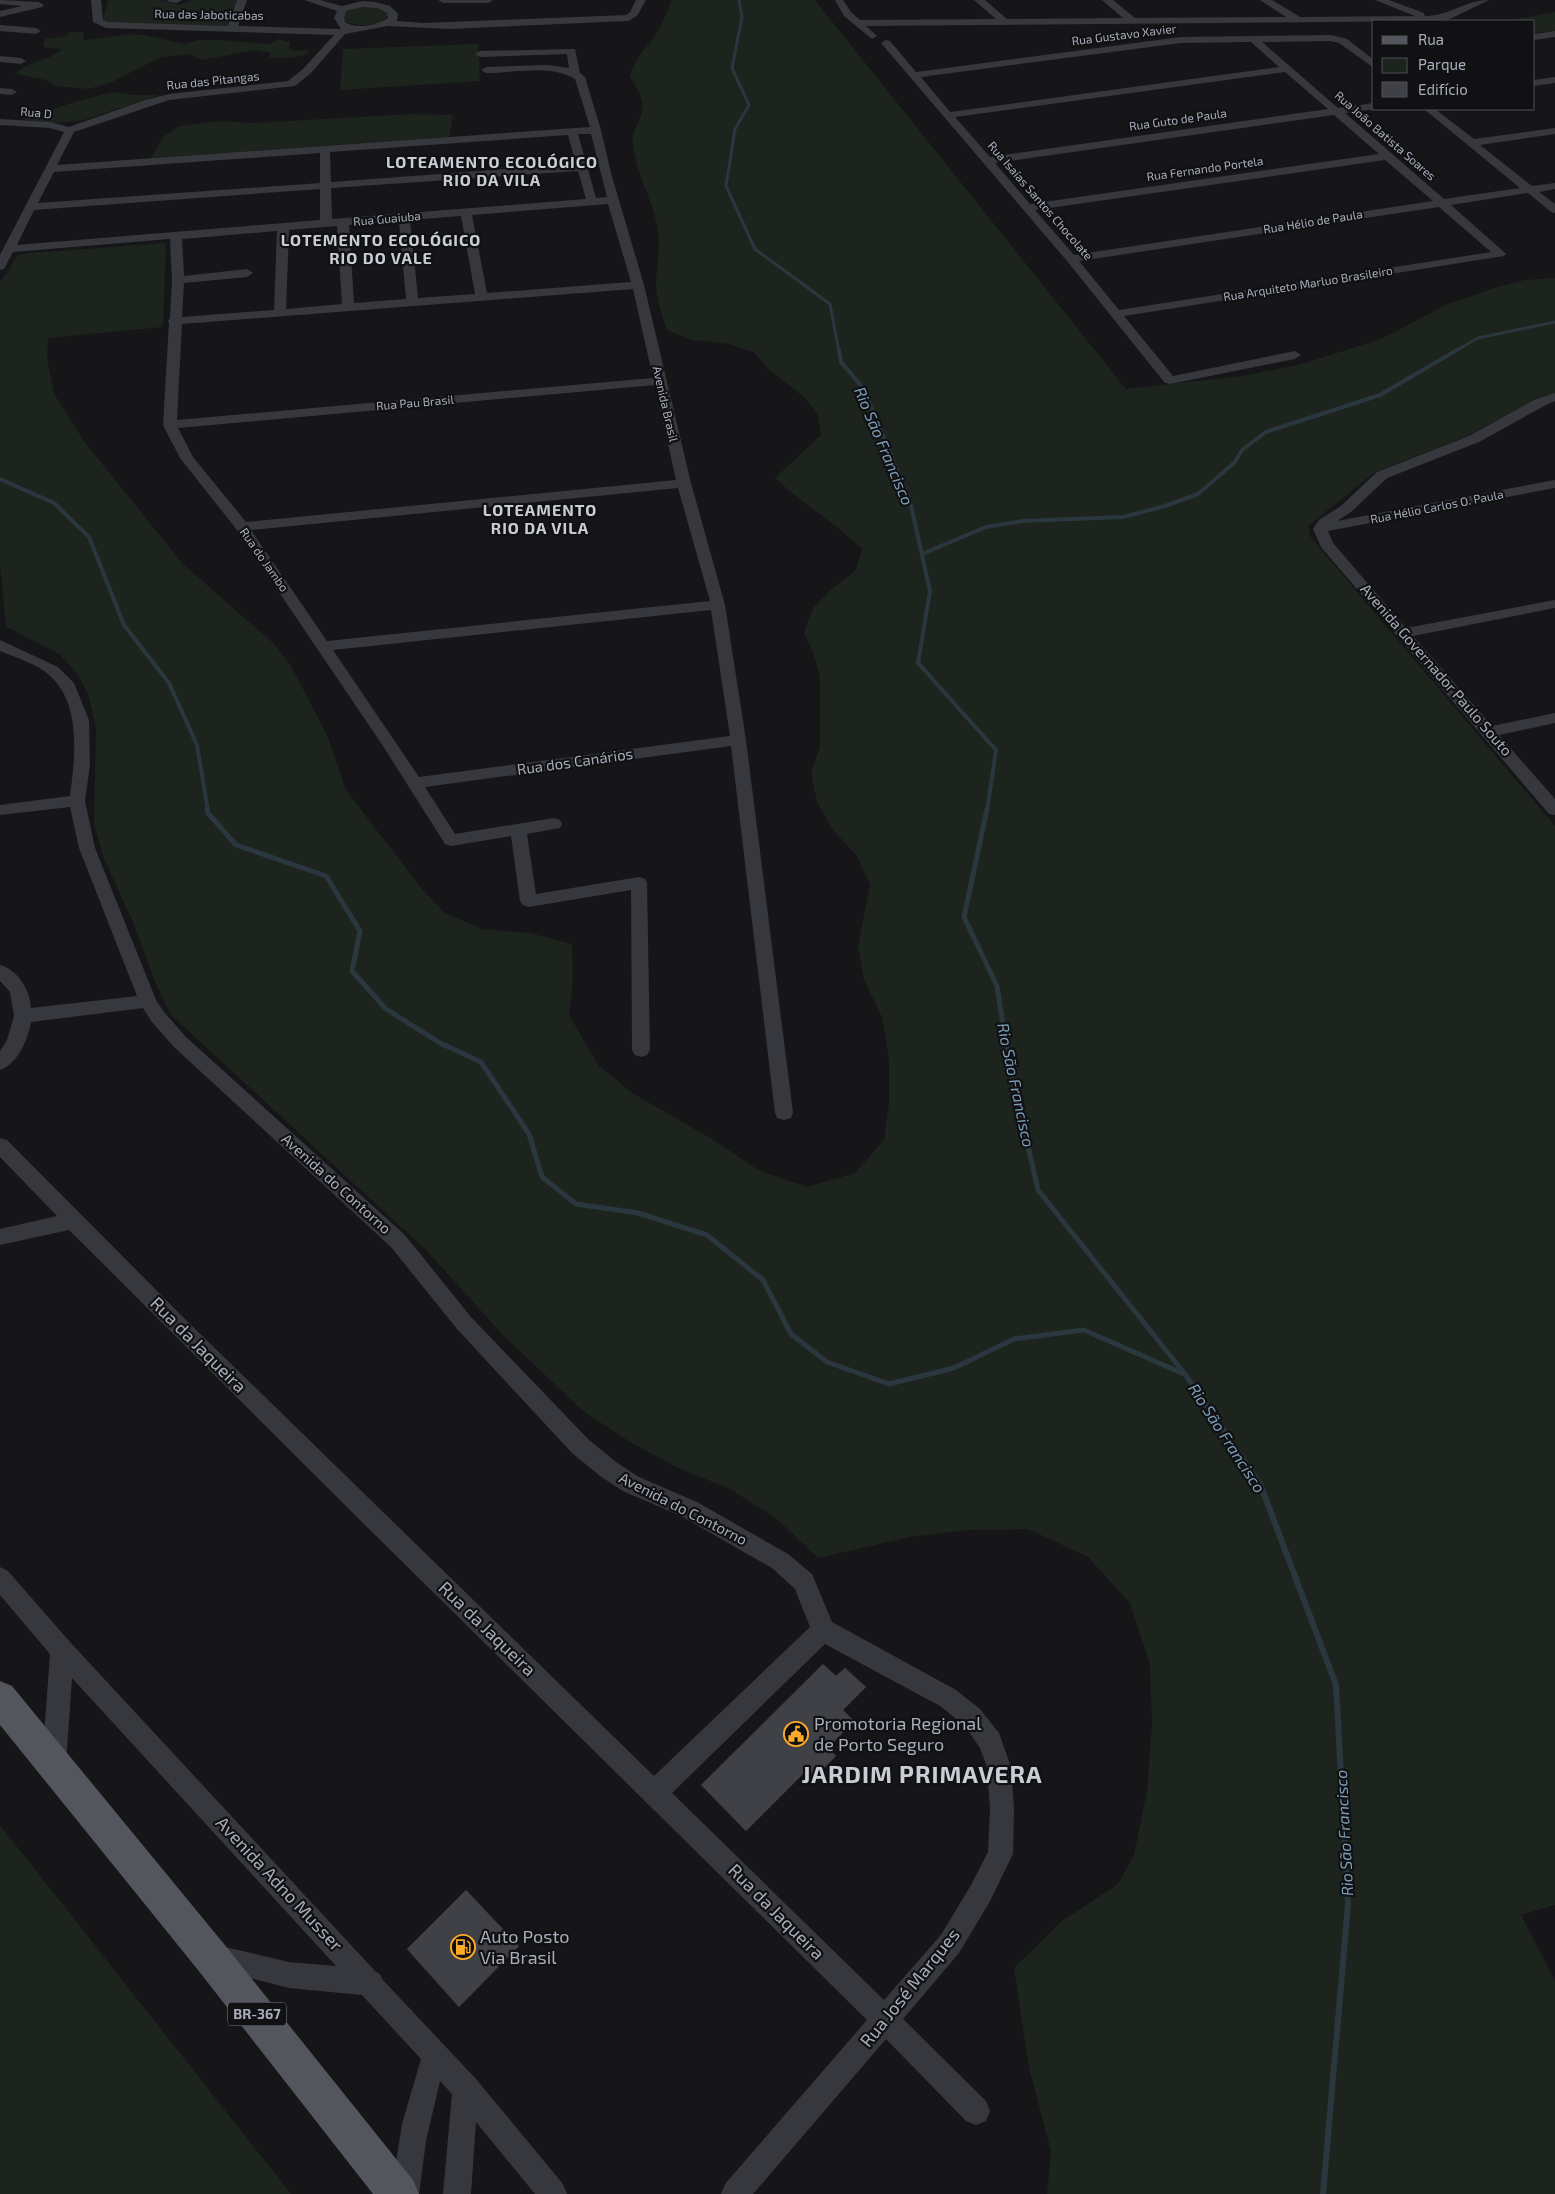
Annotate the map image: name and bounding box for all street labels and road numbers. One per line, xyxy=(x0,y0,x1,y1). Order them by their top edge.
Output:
street label: Rua das Jaboticabas xyxy=(154,6,264,22)
street label: Rua Gustavo Xavier xyxy=(1071,21,1177,47)
street label: Rua das Pitangas xyxy=(166,68,260,92)
street label: Rua João Batista Soares xyxy=(1332,88,1439,183)
street label: Rua D xyxy=(20,104,52,120)
street label: Rua Guto de Paula xyxy=(1128,105,1228,133)
street label: Rua Isaías Santos Chocolate xyxy=(985,138,1096,263)
street label: Rua Fernando Portela xyxy=(1146,153,1264,183)
street label: Rua Hélio de Paula xyxy=(1262,206,1364,236)
street label: Rua Guaiuba xyxy=(353,208,421,228)
street label: Rua Arquiteto Marluo Brasileiro xyxy=(1222,263,1394,303)
street label: Avenida Brasil xyxy=(650,364,682,444)
street label: Rua Pau Brasil xyxy=(375,392,455,412)
street label: Rua Hélio Carlos O. Paula xyxy=(1369,486,1505,526)
street label: Rua do Jambo xyxy=(238,525,292,594)
street label: Avenida Governador Paulo Souto xyxy=(1357,580,1516,759)
street label: Rua dos Canários xyxy=(516,744,634,778)
street label: Avenida do Contorno xyxy=(278,1129,395,1237)
street label: Rua da Jaqueira xyxy=(146,1292,251,1397)
street label: Avenida do Contorno xyxy=(616,1468,750,1548)
street label: Rua da Jaqueira xyxy=(434,1576,541,1680)
street label: Avenida Adno Musser xyxy=(212,1811,348,1955)
street label: Rua da Jaqueira xyxy=(724,1859,829,1964)
street label: Rua José Marques xyxy=(855,1924,964,2051)
road number: BR-367 xyxy=(228,2002,286,2026)

